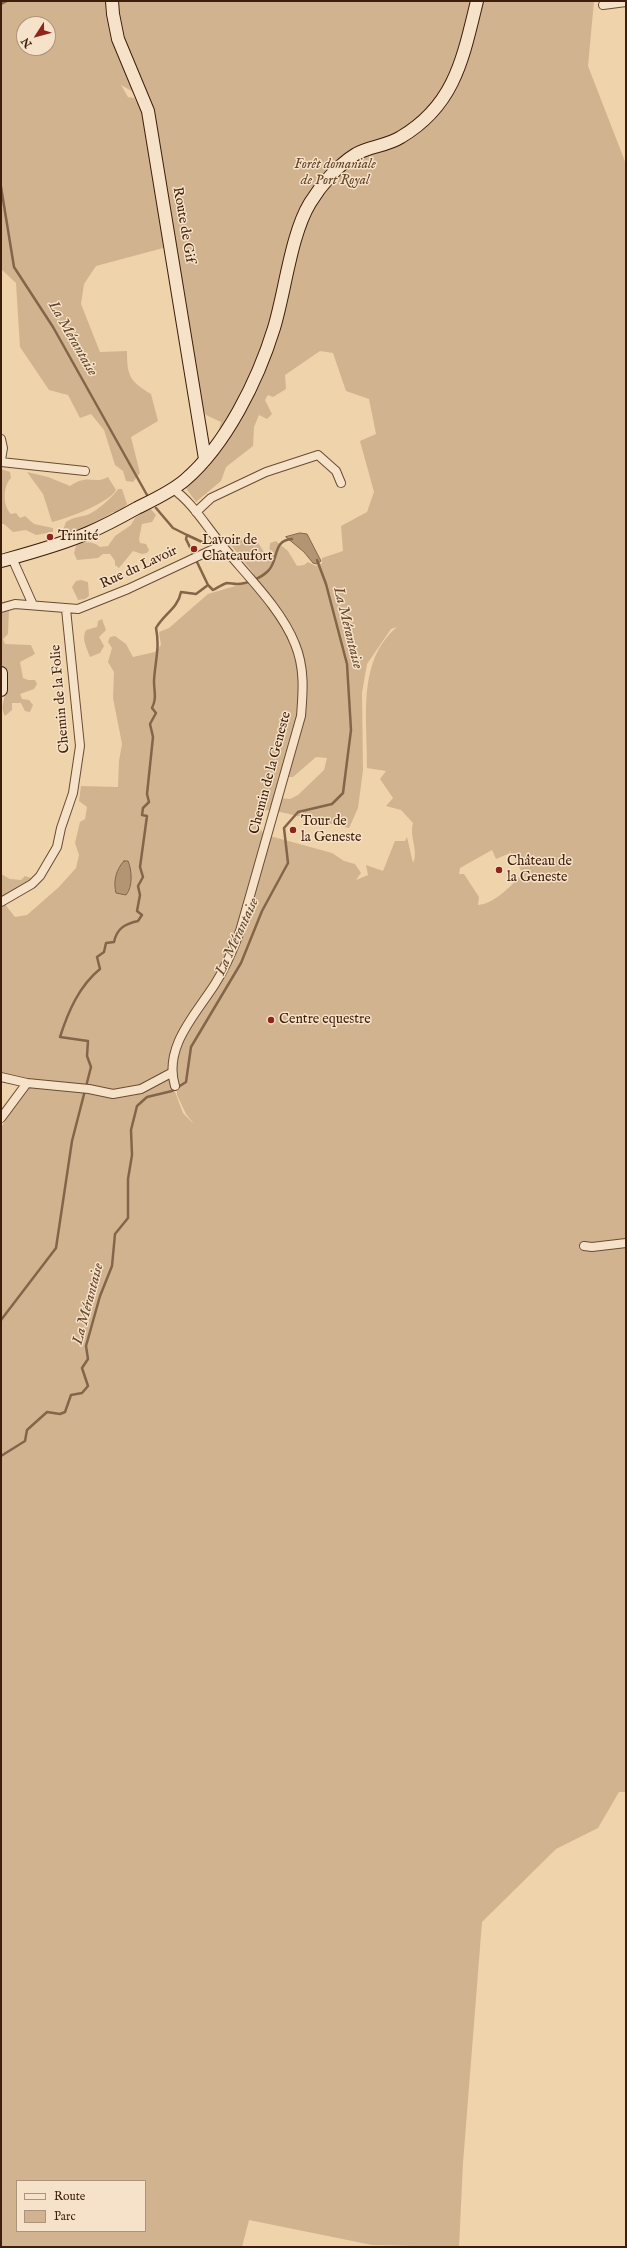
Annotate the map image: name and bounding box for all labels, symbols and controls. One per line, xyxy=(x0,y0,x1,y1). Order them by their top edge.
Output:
north arrow xyxy=(16,16,56,56)
text: N xyxy=(19,34,36,50)
park label: Forêt domaniale de Port Royal xyxy=(294,157,376,190)
street label: Route de Gif xyxy=(168,186,198,264)
water label: La Mérantaise xyxy=(43,298,101,380)
place label: Trinité xyxy=(58,529,98,545)
marker: Trinité xyxy=(45,532,55,542)
place label: Lavoir de Chateaufort xyxy=(202,533,272,566)
street label: Rue du Lavoir xyxy=(98,543,180,593)
marker: Lavoir de Chateaufort xyxy=(189,544,199,554)
water label: La Mérantaise xyxy=(328,585,366,671)
street label: Chemin de la Folie xyxy=(48,644,74,754)
street label: Chemin de la Geneste xyxy=(247,710,295,836)
place label: Tour de la Geneste xyxy=(301,814,362,846)
marker: Tour de la Geneste xyxy=(288,825,298,835)
place label: Château de la Geneste xyxy=(507,854,572,886)
marker: Château de la Geneste xyxy=(494,865,504,875)
water label: La Mérantaise xyxy=(212,895,264,979)
place label: Centre equestre xyxy=(279,1012,371,1028)
marker: Centre equestre xyxy=(266,1015,276,1025)
water label: La Mérantaise xyxy=(69,1261,109,1347)
legend xyxy=(16,2180,146,2232)
text: Route xyxy=(54,2189,85,2204)
text: Parc xyxy=(54,2209,76,2224)

